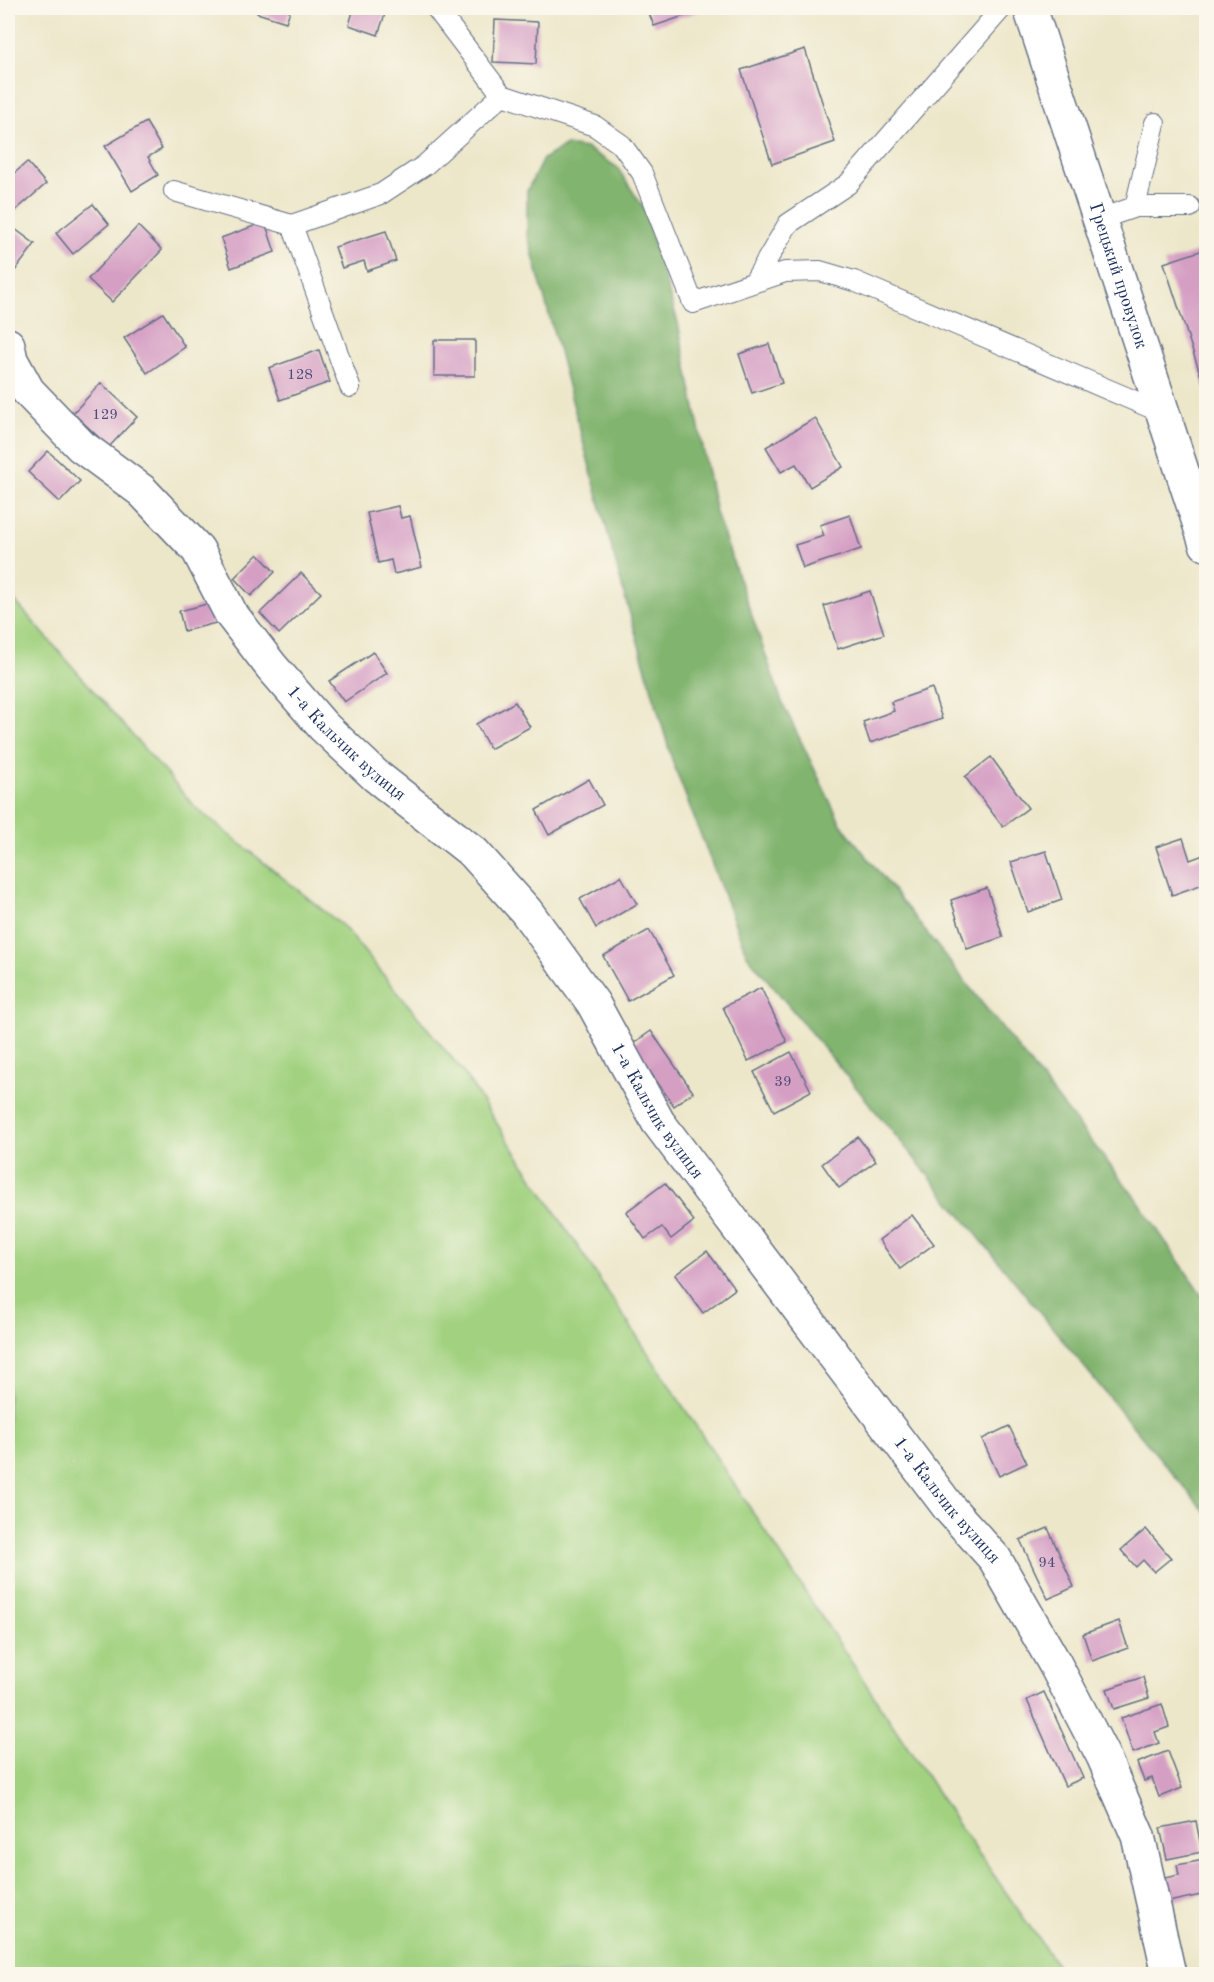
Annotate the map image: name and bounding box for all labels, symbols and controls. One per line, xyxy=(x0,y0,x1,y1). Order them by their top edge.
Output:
street label: Грецький провулок xyxy=(1086,201,1150,351)
house number: 128 xyxy=(287,368,313,383)
house number: 129 xyxy=(92,408,118,423)
street label: 1-а Кальчик вулиця xyxy=(283,682,409,805)
street label: 1-а Кальчик вулиця xyxy=(608,1040,707,1182)
house number: 39 xyxy=(774,1075,792,1090)
street label: 1-а Кальчик вулиця xyxy=(890,1434,1004,1567)
house number: 94 xyxy=(1038,1556,1056,1571)

